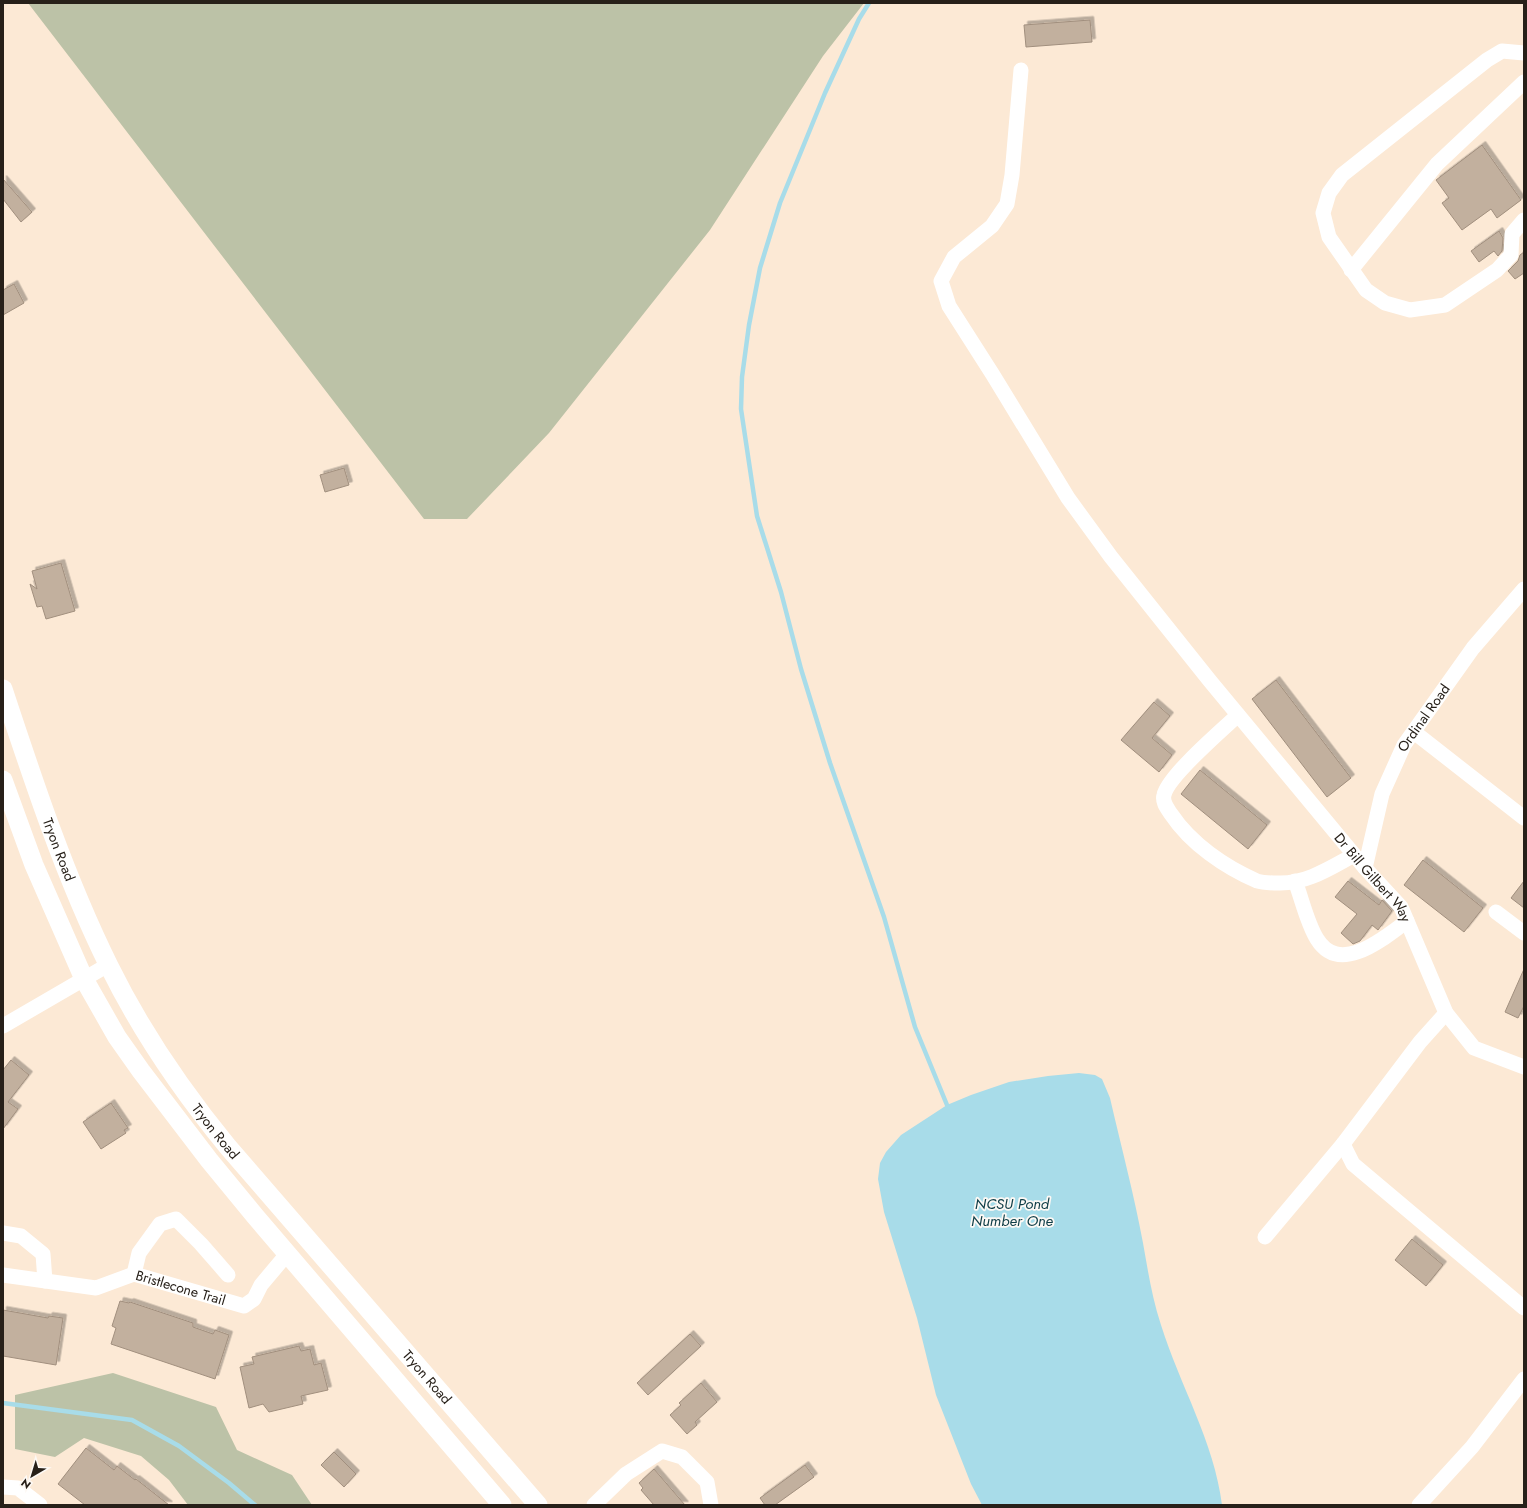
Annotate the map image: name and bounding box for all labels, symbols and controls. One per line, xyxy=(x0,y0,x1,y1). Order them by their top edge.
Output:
street label: Ordinal Road xyxy=(1392,680,1454,755)
street label: Tryon Road xyxy=(38,815,80,884)
street label: Dr Bill Gilbert Way xyxy=(1330,828,1416,926)
street label: Tryon Road xyxy=(187,1099,244,1163)
water label: NCSU Pond Number One xyxy=(971,1193,1054,1232)
street label: Bristlecone Trail xyxy=(133,1265,228,1310)
street label: Tryon Road xyxy=(398,1345,456,1408)
north arrow xyxy=(12,1456,52,1496)
text: N xyxy=(17,1475,34,1493)

